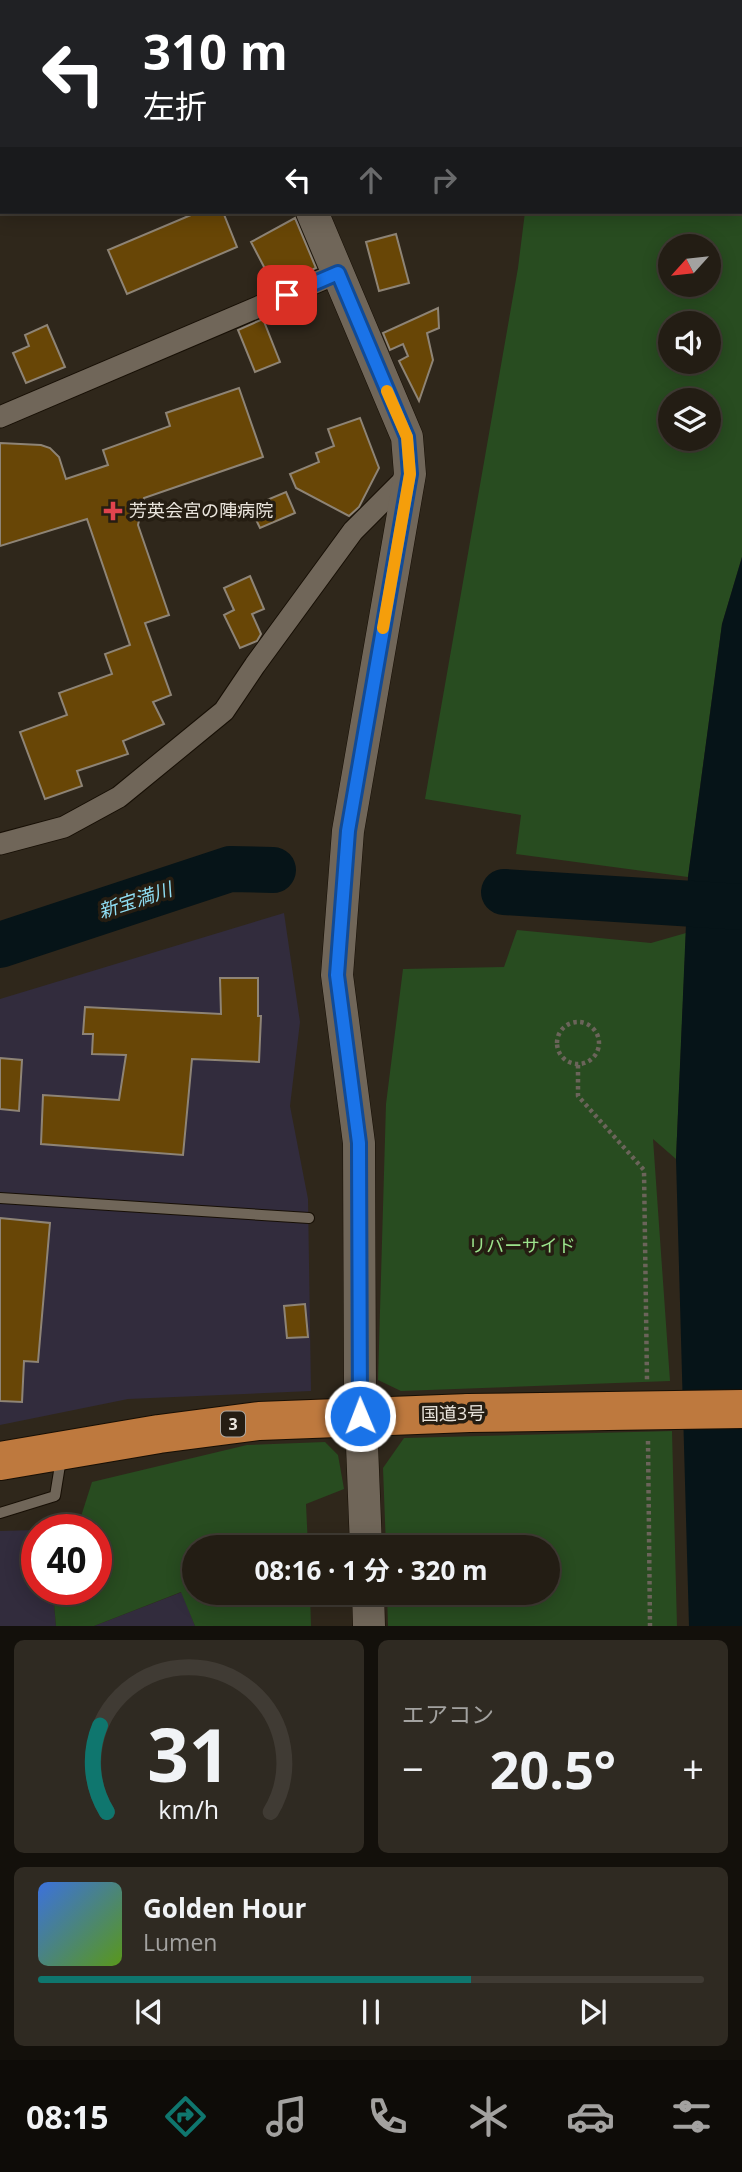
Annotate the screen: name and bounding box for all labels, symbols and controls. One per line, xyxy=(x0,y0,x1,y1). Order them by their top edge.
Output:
text: 310 m xyxy=(143,18,288,84)
icon: left xyxy=(28,28,119,119)
text: 左折 xyxy=(143,84,207,127)
icon: left xyxy=(279,161,317,199)
icon: ahead xyxy=(352,161,390,199)
icon: right xyxy=(425,161,463,199)
north arrow xyxy=(658,234,721,298)
map controls xyxy=(658,234,721,451)
pin xyxy=(257,265,317,325)
icon: arrive xyxy=(268,276,306,314)
button: sound xyxy=(658,311,721,374)
button: layers xyxy=(658,388,721,451)
place label: 芳英会宮の陣病院 xyxy=(129,498,273,522)
marker: 芳英会宮の陣病院 xyxy=(103,501,123,521)
water label: 新宝満川 xyxy=(95,875,177,924)
park label: リバーサイド xyxy=(468,1233,576,1257)
position arrow xyxy=(323,1379,397,1453)
street label: 国道3号 xyxy=(421,1400,485,1426)
road number: 3 xyxy=(221,1412,245,1436)
speed limit sign: 40 xyxy=(21,1514,112,1605)
text: 08:16 · 1 分 · 320 m xyxy=(254,1552,488,1588)
text: エアコン xyxy=(402,1698,494,1730)
text: 31 xyxy=(147,1705,231,1804)
text: 20.5° xyxy=(490,1733,616,1804)
text: − xyxy=(402,1742,424,1794)
text: + xyxy=(682,1742,704,1794)
text: km/h xyxy=(159,1792,219,1826)
text: Golden Hour xyxy=(143,1890,306,1926)
text: Lumen xyxy=(143,1926,217,1958)
icon: previous xyxy=(130,1993,168,2031)
icon: pause xyxy=(352,1993,390,2031)
icon: next xyxy=(574,1993,612,2031)
icon: directions xyxy=(161,2092,210,2141)
icon: music xyxy=(262,2092,311,2141)
icon: phone xyxy=(363,2092,412,2141)
icon: climate xyxy=(464,2092,513,2141)
icon: car xyxy=(566,2092,615,2141)
icon: filters xyxy=(667,2092,716,2141)
text: 08:15 xyxy=(26,2095,108,2138)

